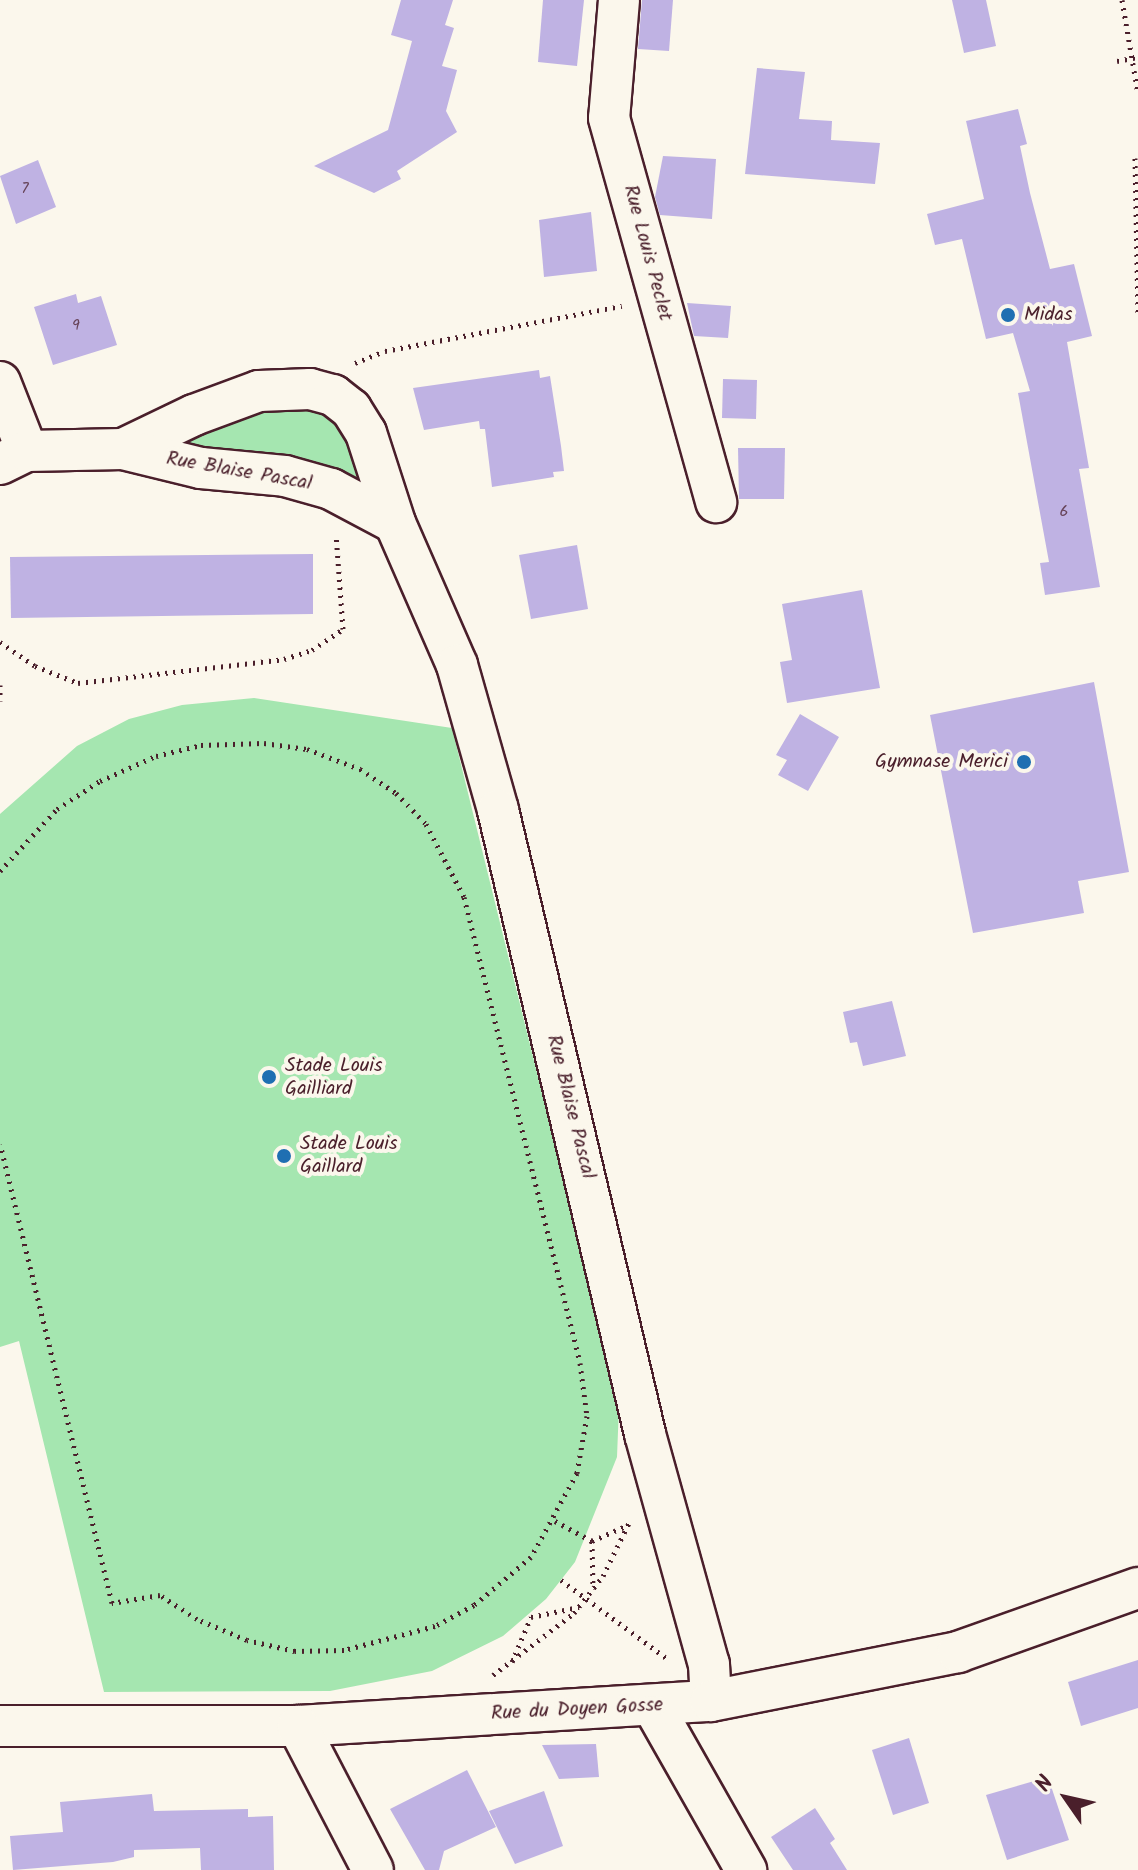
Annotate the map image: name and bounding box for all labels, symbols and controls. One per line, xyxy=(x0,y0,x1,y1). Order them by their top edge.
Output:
house number: 7 xyxy=(21,179,29,199)
street label: Rue Louis Peclet xyxy=(617,182,677,324)
place label: Midas xyxy=(1024,303,1072,327)
marker: Midas xyxy=(999,306,1017,324)
house number: 9 xyxy=(72,316,80,336)
street label: Rue Blaise Pascal xyxy=(164,447,314,497)
house number: 6 xyxy=(1060,502,1068,522)
place label: Gymnase Merici xyxy=(875,750,1008,774)
marker: Gymnase Merici xyxy=(1015,753,1033,771)
street label: Rue Blaise Pascal xyxy=(541,1032,599,1182)
place label: Stade Louis Gailliard xyxy=(285,1054,383,1101)
marker: Stade Louis Gailliard xyxy=(260,1068,278,1086)
place label: Stade Louis Gaillard xyxy=(300,1132,398,1179)
marker: Stade Louis Gaillard xyxy=(275,1147,293,1165)
street label: Rue du Doyen Gosse xyxy=(490,1694,664,1726)
north arrow xyxy=(1026,1758,1106,1838)
text: N xyxy=(1027,1769,1064,1800)

